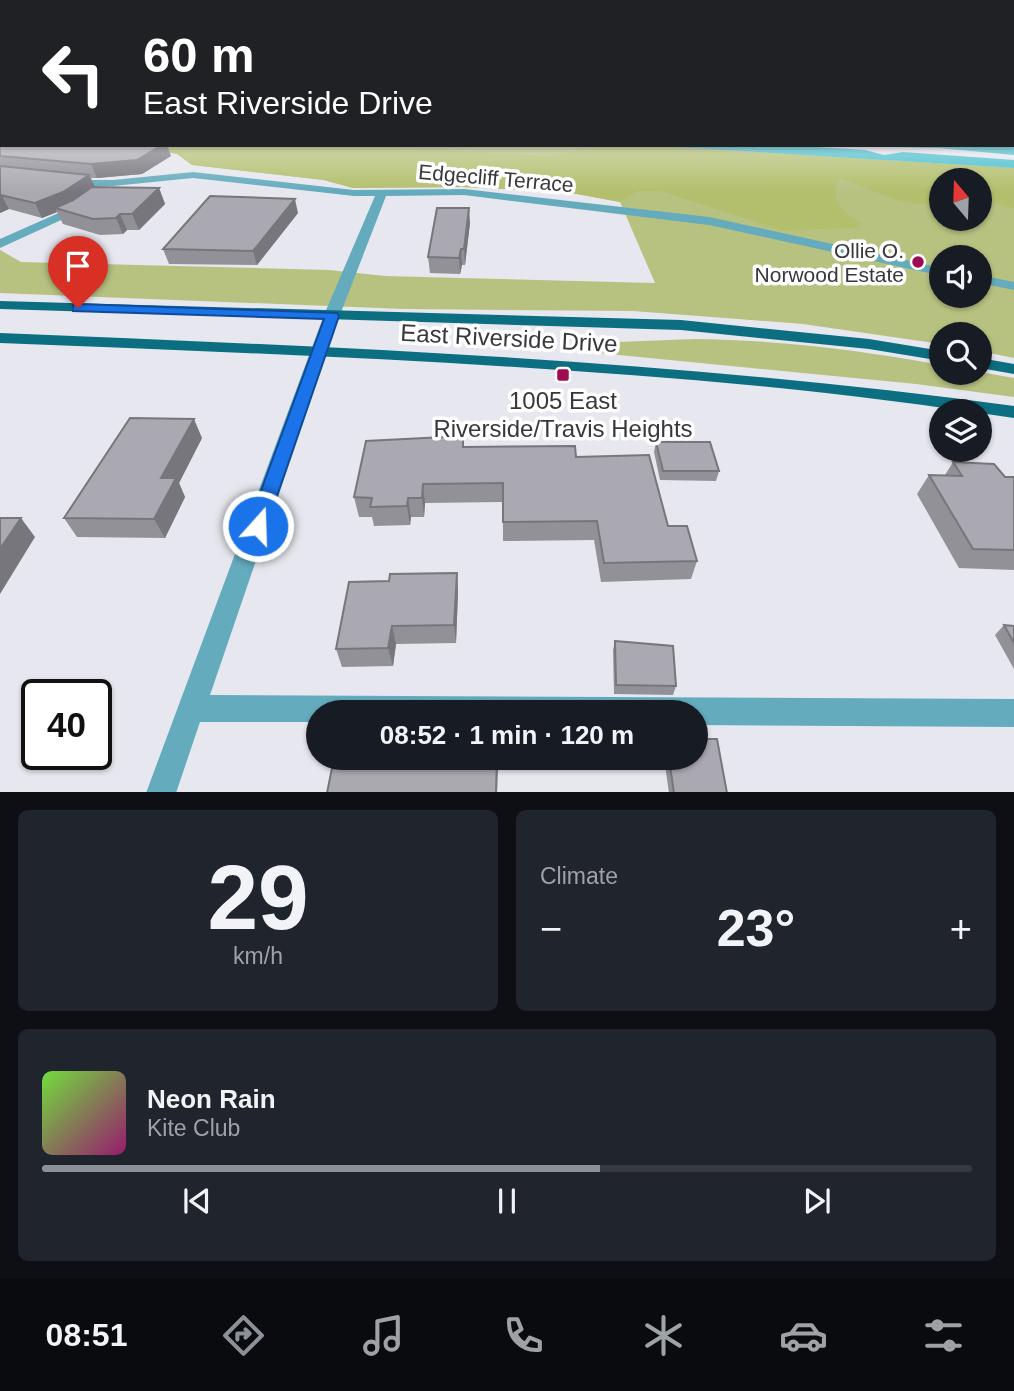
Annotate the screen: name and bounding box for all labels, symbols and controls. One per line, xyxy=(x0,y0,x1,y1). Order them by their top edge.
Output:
icon: left xyxy=(28,28,119,119)
text: 60 m xyxy=(143,28,255,82)
text: East Riverside Drive xyxy=(143,85,433,121)
street label: Edgecliff Terrace xyxy=(417,160,575,196)
north arrow xyxy=(929,168,992,231)
map controls xyxy=(929,168,992,462)
pin xyxy=(48,236,108,308)
place label: Ollie O. Norwood Estate xyxy=(755,239,904,286)
button: sound xyxy=(929,245,992,308)
icon: arrive xyxy=(59,247,97,285)
marker: Ollie O. Norwood Estate xyxy=(910,254,926,270)
street label: East Riverside Drive xyxy=(400,319,618,357)
button: search xyxy=(929,322,992,385)
marker: 1005 East Riverside/Travis Heights xyxy=(555,367,571,383)
place label: 1005 East Riverside/Travis Heights xyxy=(433,387,693,442)
button: layers xyxy=(929,399,992,462)
position arrow xyxy=(221,489,295,563)
speed limit sign: 40 xyxy=(21,679,112,770)
text: 08:52 · 1 min · 120 m xyxy=(380,720,634,750)
text: 29 xyxy=(207,847,309,948)
text: Climate xyxy=(540,863,618,889)
text: 23° xyxy=(717,899,795,957)
text: − xyxy=(540,908,562,950)
text: + xyxy=(950,908,972,950)
text: km/h xyxy=(233,943,283,969)
text: Neon Rain xyxy=(147,1084,276,1114)
text: Kite Club xyxy=(147,1115,240,1141)
icon: previous xyxy=(178,1182,216,1220)
icon: pause xyxy=(488,1182,526,1220)
icon: next xyxy=(798,1182,836,1220)
icon: directions xyxy=(219,1311,268,1360)
icon: music xyxy=(359,1311,408,1360)
icon: phone xyxy=(499,1311,548,1360)
icon: climate xyxy=(639,1311,688,1360)
icon: car xyxy=(779,1311,828,1360)
icon: filters xyxy=(919,1311,968,1360)
text: 08:51 xyxy=(46,1317,127,1353)

